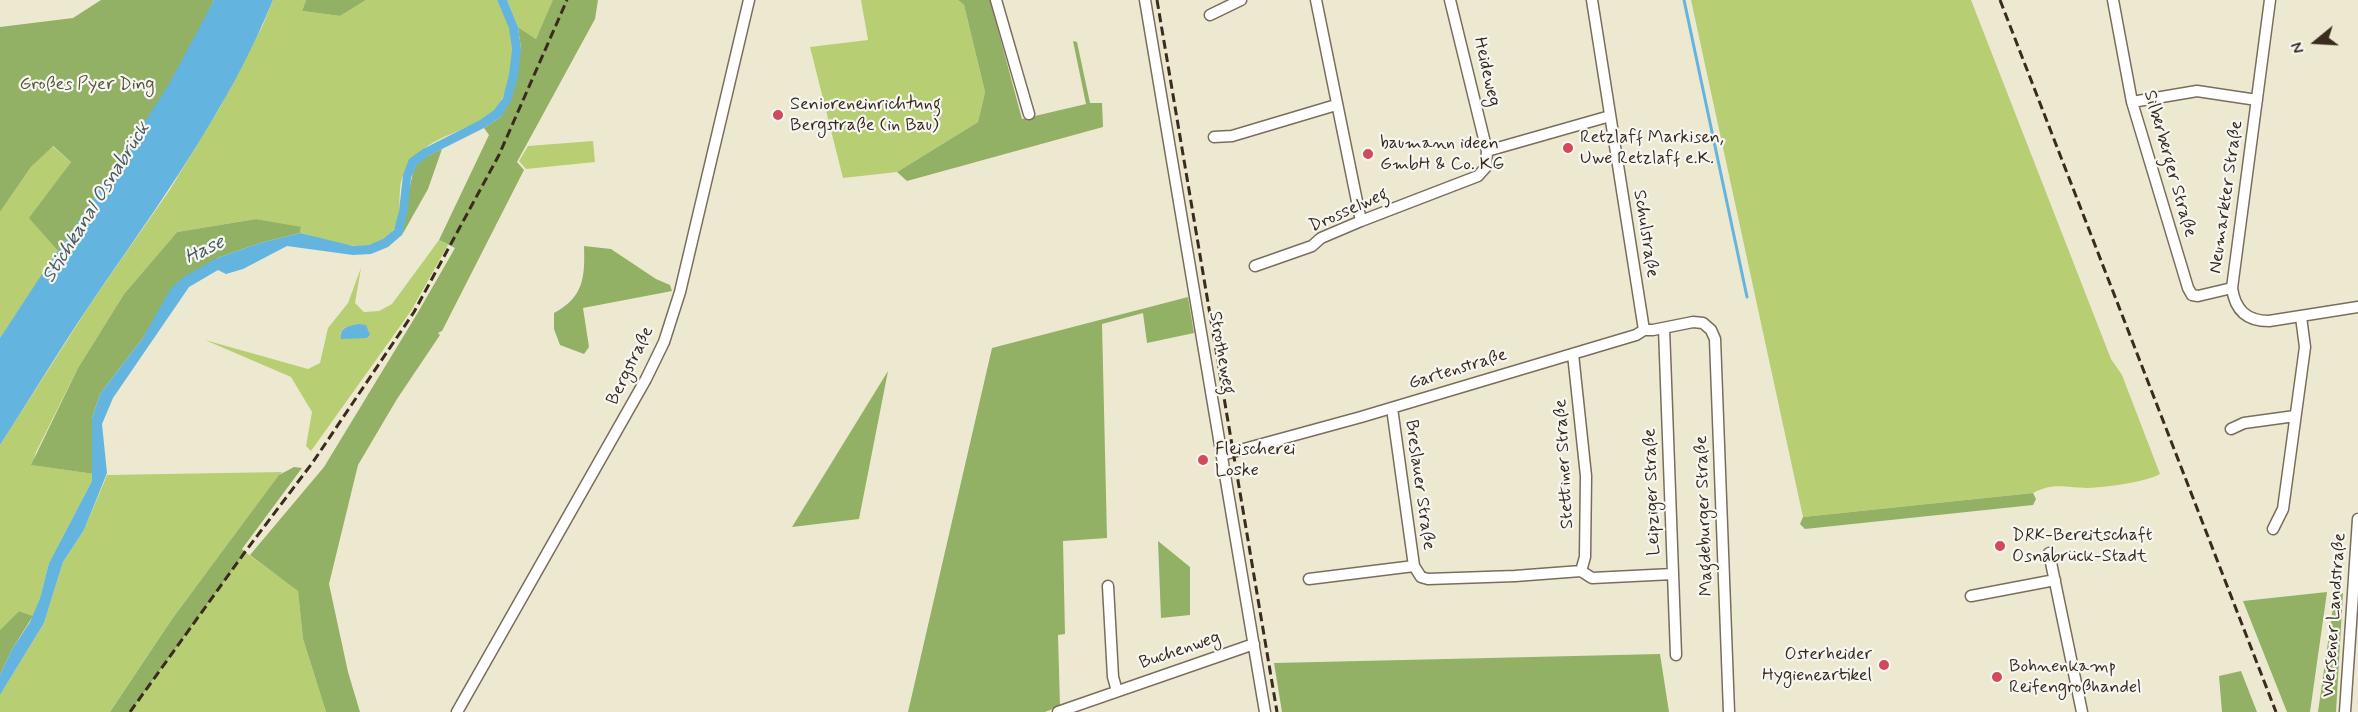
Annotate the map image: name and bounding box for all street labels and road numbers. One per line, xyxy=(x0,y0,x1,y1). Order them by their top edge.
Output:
street label: Heideweg xyxy=(1468,35,1504,109)
street label: Silberberger Straße xyxy=(2138,88,2200,240)
street label: Neumarkter Straße xyxy=(2206,119,2248,275)
street label: Drosselweg xyxy=(1306,184,1392,238)
street label: Schulstraße xyxy=(1627,189,1663,279)
street label: Strotheweg xyxy=(1203,310,1239,396)
street label: Bergstraße xyxy=(603,323,659,409)
street label: Gartenstraße xyxy=(1406,345,1510,395)
street label: Stettiner Straße xyxy=(1551,399,1579,529)
street label: Breslauer Straße xyxy=(1399,419,1439,551)
street label: Leipziger Straße xyxy=(1640,428,1666,556)
street label: Magdeburger Straße xyxy=(1691,435,1719,597)
street label: Wersener Landstraße xyxy=(2318,532,2352,698)
street label: Buchenweg xyxy=(1137,627,1223,675)

